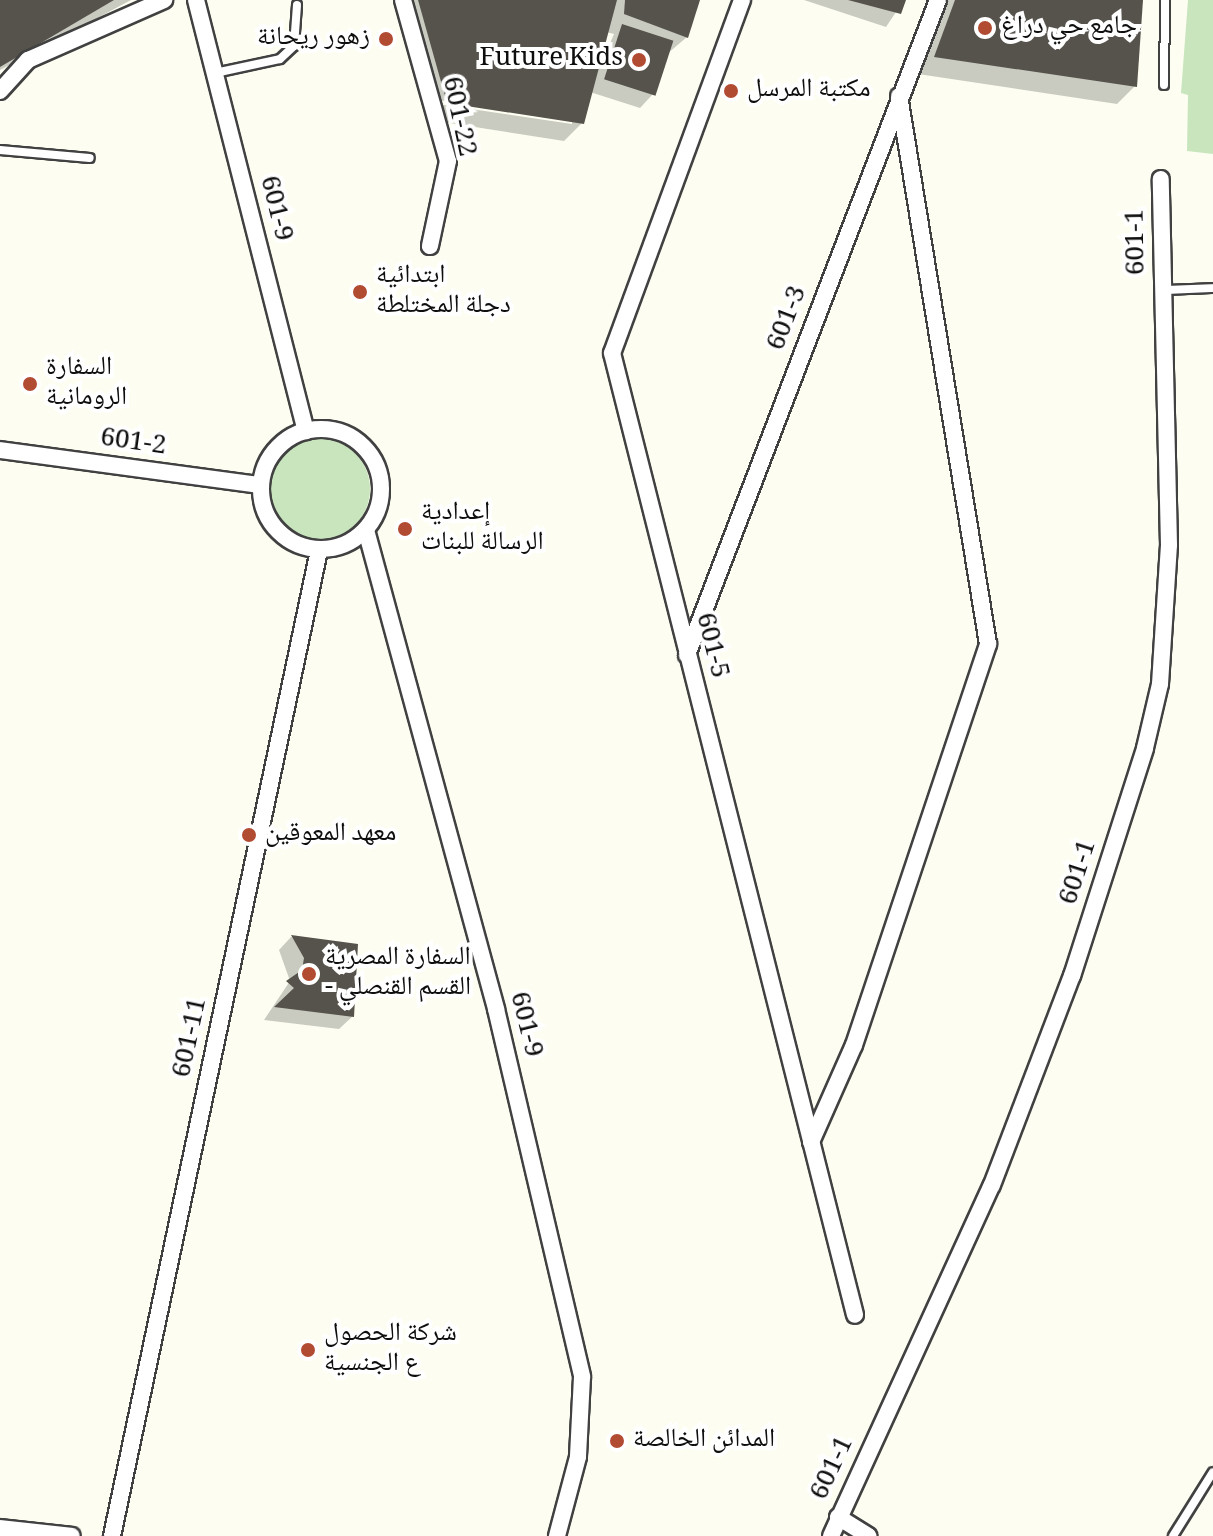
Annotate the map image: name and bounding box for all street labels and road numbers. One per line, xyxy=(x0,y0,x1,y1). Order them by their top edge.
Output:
street label: 601-22 xyxy=(433,74,481,160)
street label: 601-9 xyxy=(251,173,297,245)
street label: 601-1 xyxy=(1122,209,1154,275)
street label: 601-3 xyxy=(763,283,815,355)
street label: 601-2 xyxy=(98,424,168,464)
street label: 601-5 xyxy=(687,610,733,682)
street label: 601-1 xyxy=(1055,837,1105,909)
street label: 601-9 xyxy=(501,989,547,1061)
street label: 601-11 xyxy=(168,995,216,1081)
street label: 601-1 xyxy=(806,1432,862,1506)

